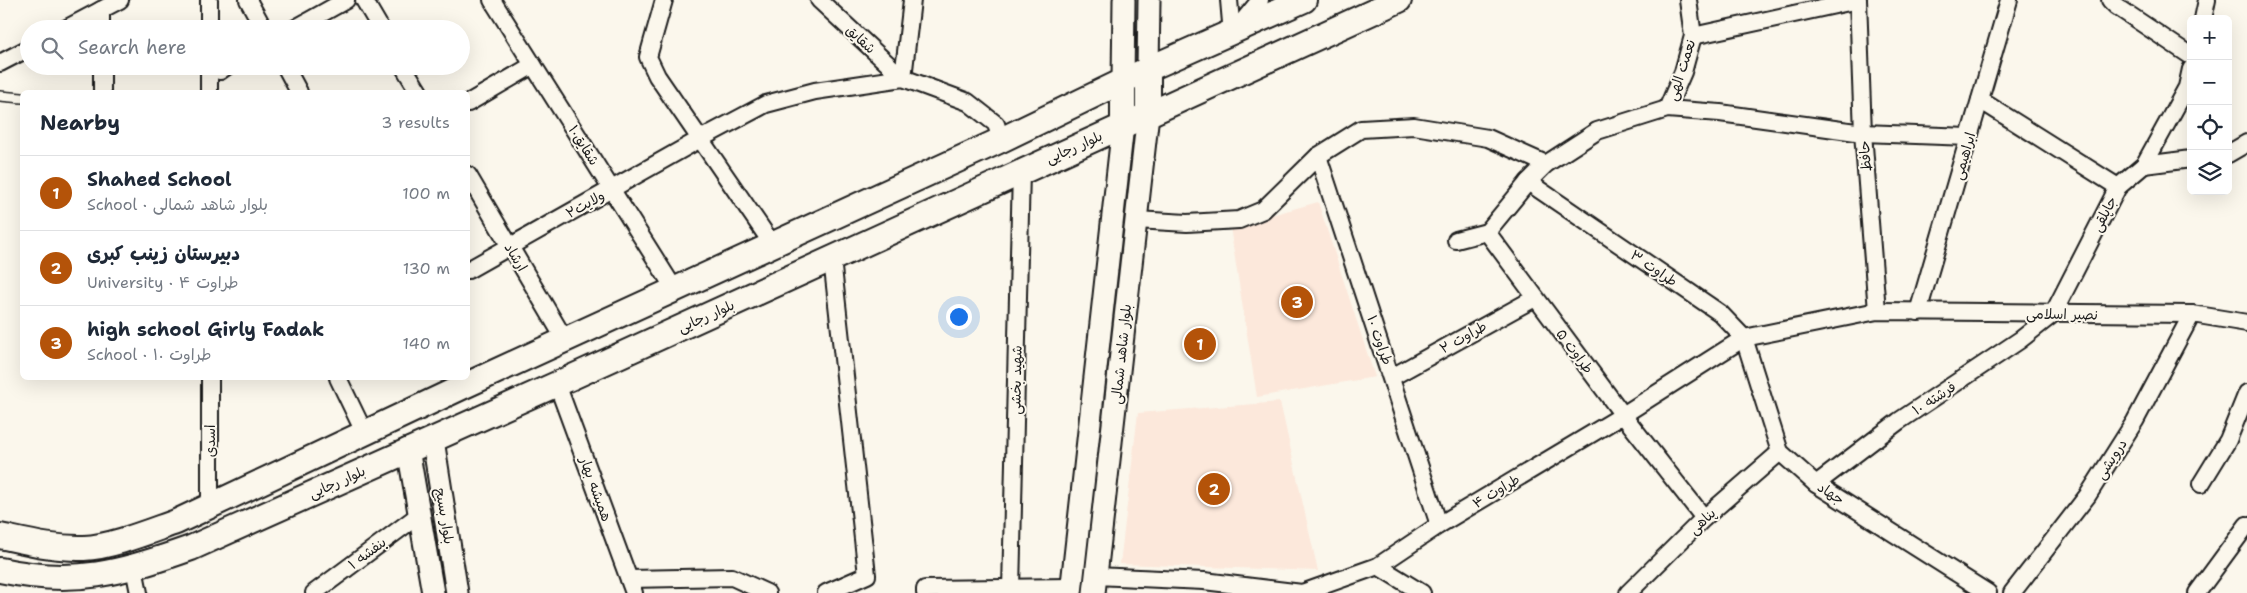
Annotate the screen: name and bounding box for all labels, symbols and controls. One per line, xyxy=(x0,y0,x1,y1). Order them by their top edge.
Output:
map controls xyxy=(2187,15,2232,195)
button: + xyxy=(2187,15,2232,60)
search box xyxy=(20,20,470,75)
street label: شقایق xyxy=(842,21,880,57)
icon: search xyxy=(38,34,66,62)
text: Search here xyxy=(78,35,187,60)
street label: نعمت الهی xyxy=(1663,37,1699,103)
button: − xyxy=(2187,60,2232,105)
button: locate xyxy=(2187,105,2232,150)
text: Nearby xyxy=(40,109,120,137)
text: 3 results xyxy=(381,112,450,133)
street label: شقایق۱۰ xyxy=(565,122,603,168)
street label: بلوار رجایی xyxy=(1043,127,1105,167)
street label: ابراهیمی xyxy=(1949,130,1979,182)
street label: حافظ xyxy=(1855,140,1875,172)
button: layers xyxy=(2187,150,2232,195)
text: Shahed School xyxy=(87,167,232,192)
text: 1 xyxy=(52,183,60,204)
text: 100 m xyxy=(402,183,450,204)
street label: ولایت۲ xyxy=(562,186,608,222)
street label: جاپلقی xyxy=(2087,193,2121,235)
text: School · بلوار شاهد شمالی xyxy=(87,194,268,215)
street label: ارشاد xyxy=(501,239,531,275)
text: دبیرستان زینب کبری xyxy=(87,241,240,266)
street label: طراوت ۳ xyxy=(1627,246,1681,290)
text: 2 xyxy=(50,258,62,279)
text: 130 m xyxy=(403,258,450,279)
text: University · طراوت ۴ xyxy=(87,272,239,293)
pin: 3 xyxy=(1281,283,1313,321)
street label: بلوار رجایی xyxy=(675,296,737,336)
street label: بلوار شاهد شمالی xyxy=(1107,303,1135,405)
your location xyxy=(946,304,972,330)
street label: نصیر اسلامی xyxy=(2026,304,2098,324)
street label: طراوت ۱۰ xyxy=(1363,313,1397,367)
text: high school Girly Fadak xyxy=(87,317,324,342)
street label: طراوت ۲ xyxy=(1436,317,1490,357)
pin: 1 xyxy=(1184,325,1216,363)
street label: طراوت ۵ xyxy=(1552,325,1598,377)
text: 3 xyxy=(50,333,62,354)
text: 140 m xyxy=(403,333,450,354)
text: School · طراوت ۱۰ xyxy=(87,344,211,365)
street label: شهید بخشی xyxy=(1006,345,1026,415)
street label: فرشته ۱۰ xyxy=(1909,377,1959,419)
street label: اسدی xyxy=(201,425,219,457)
street label: درویشی xyxy=(2091,435,2131,483)
street label: همیشه بهار xyxy=(576,453,616,524)
street label: بلوار رجایی xyxy=(306,462,368,502)
pin: 2 xyxy=(1198,470,1230,508)
street label: طراوت ۴ xyxy=(1469,470,1523,512)
street label: جهاد xyxy=(1814,478,1848,508)
street label: بلوار بسیج xyxy=(431,486,458,546)
street label: پناهی xyxy=(1685,504,1720,539)
street label: بنفشه ۱ xyxy=(344,533,390,573)

